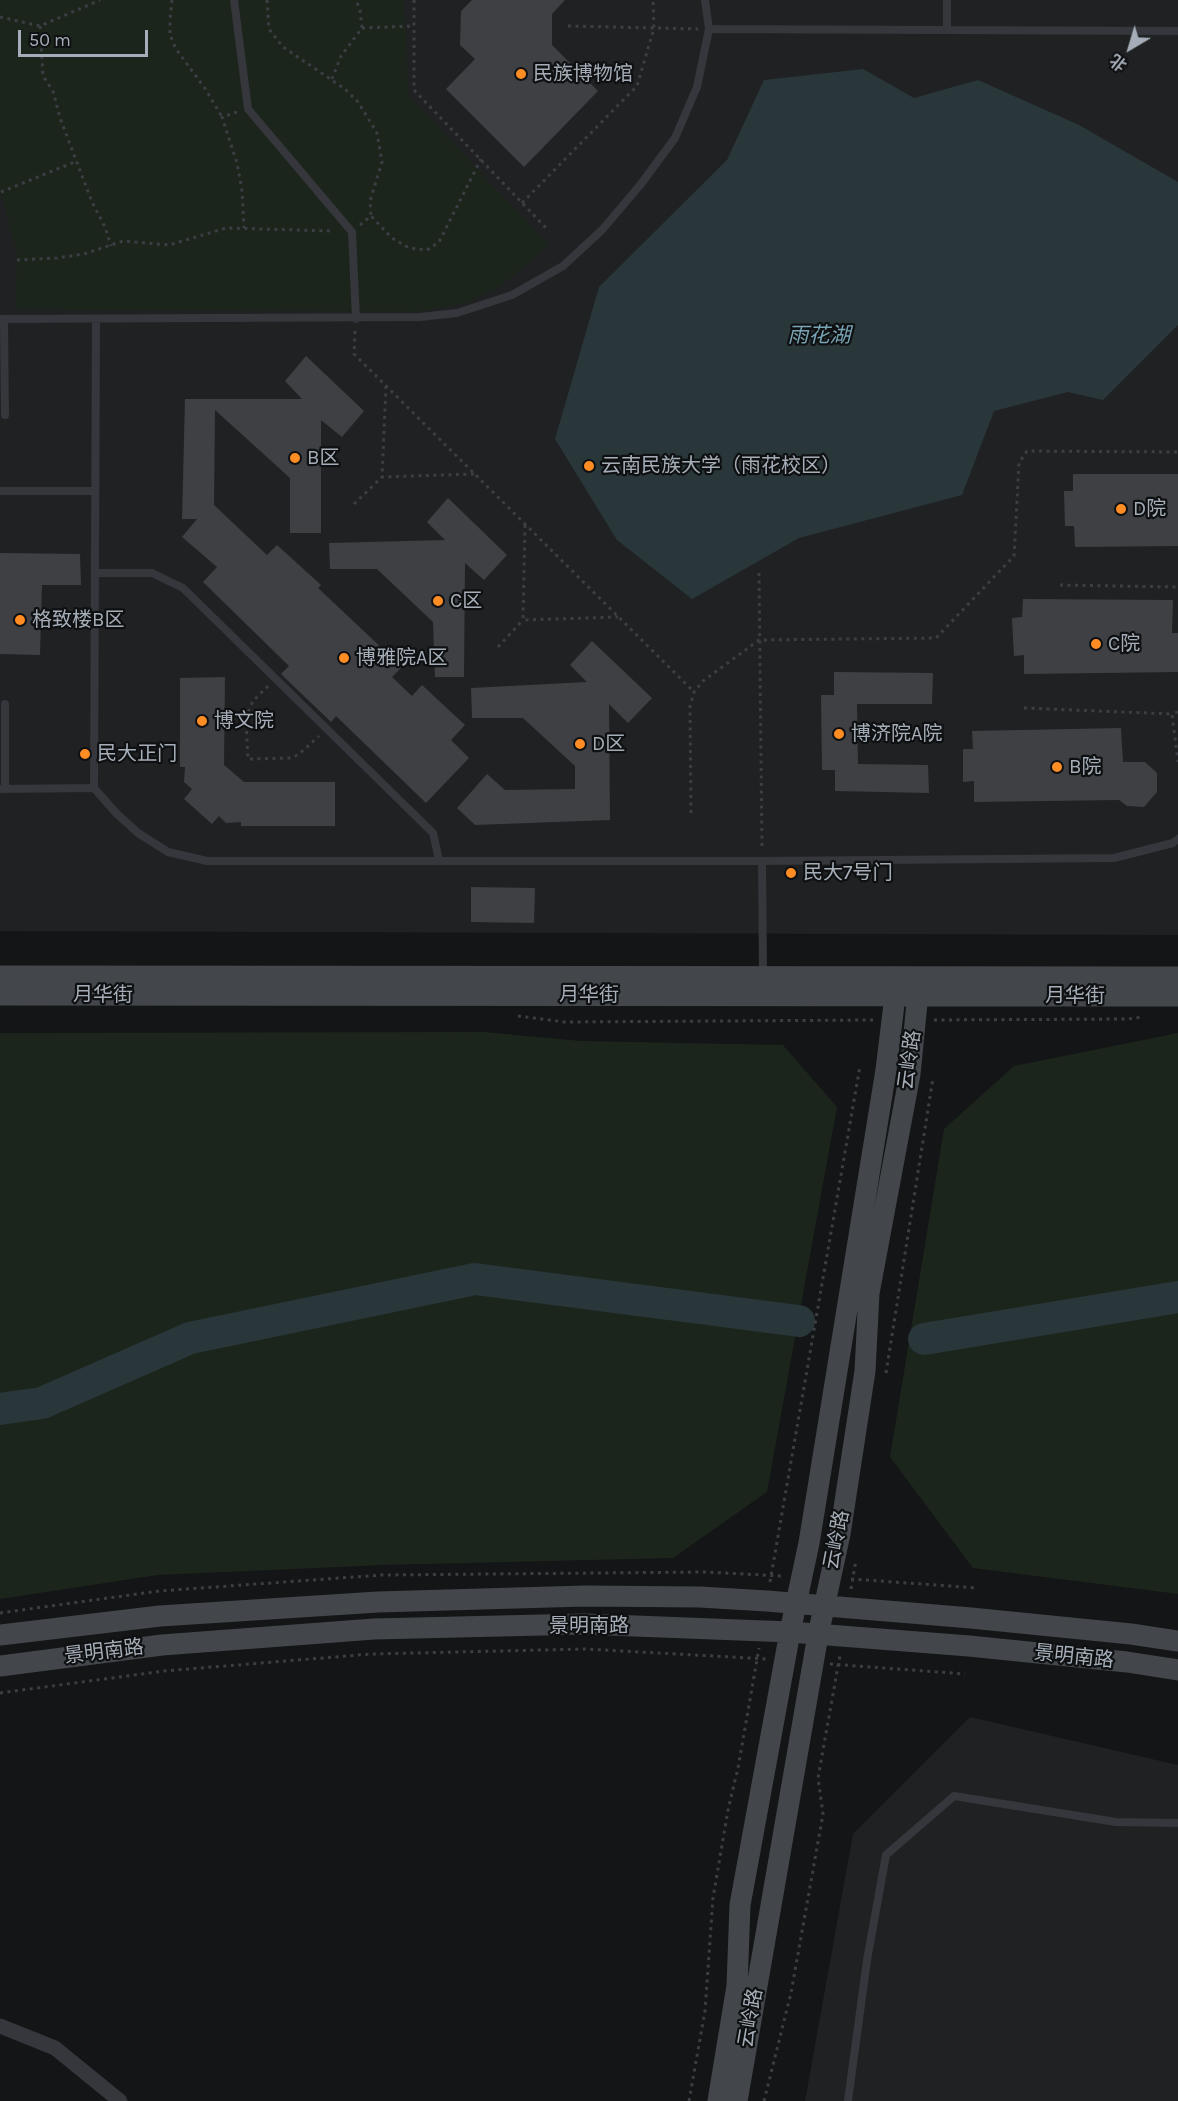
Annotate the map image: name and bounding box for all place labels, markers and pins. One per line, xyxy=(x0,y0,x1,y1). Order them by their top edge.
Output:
place label: 民族博物馆 xyxy=(533,62,633,86)
marker: 民族博物馆 xyxy=(514,67,528,81)
place label: B区 xyxy=(307,446,339,470)
marker: B区 xyxy=(288,451,302,465)
place label: 云南民族大学（雨花校区） xyxy=(601,454,841,478)
marker: 云南民族大学（雨花校区） xyxy=(582,459,596,473)
place label: D院 xyxy=(1133,497,1166,521)
marker: D院 xyxy=(1114,502,1128,516)
place label: C区 xyxy=(450,589,482,613)
marker: C区 xyxy=(431,594,445,608)
place label: 格致楼B区 xyxy=(32,608,124,632)
marker: 格致楼B区 xyxy=(13,613,27,627)
place label: C院 xyxy=(1108,632,1140,656)
marker: C院 xyxy=(1089,637,1103,651)
place label: 博雅院A区 xyxy=(356,646,447,670)
marker: 博雅院A区 xyxy=(337,651,351,665)
place label: 博文院 xyxy=(214,709,274,733)
marker: 博文院 xyxy=(195,714,209,728)
place label: 博济院A院 xyxy=(851,722,942,746)
marker: 博济院A院 xyxy=(832,727,846,741)
place label: D区 xyxy=(592,732,625,756)
marker: D区 xyxy=(573,737,587,751)
place label: 民大正门 xyxy=(97,742,177,766)
marker: 民大正门 xyxy=(78,747,92,761)
place label: B院 xyxy=(1069,755,1101,779)
marker: B院 xyxy=(1050,760,1064,774)
place label: 民大7号门 xyxy=(803,861,892,885)
marker: 民大7号门 xyxy=(784,866,798,880)

